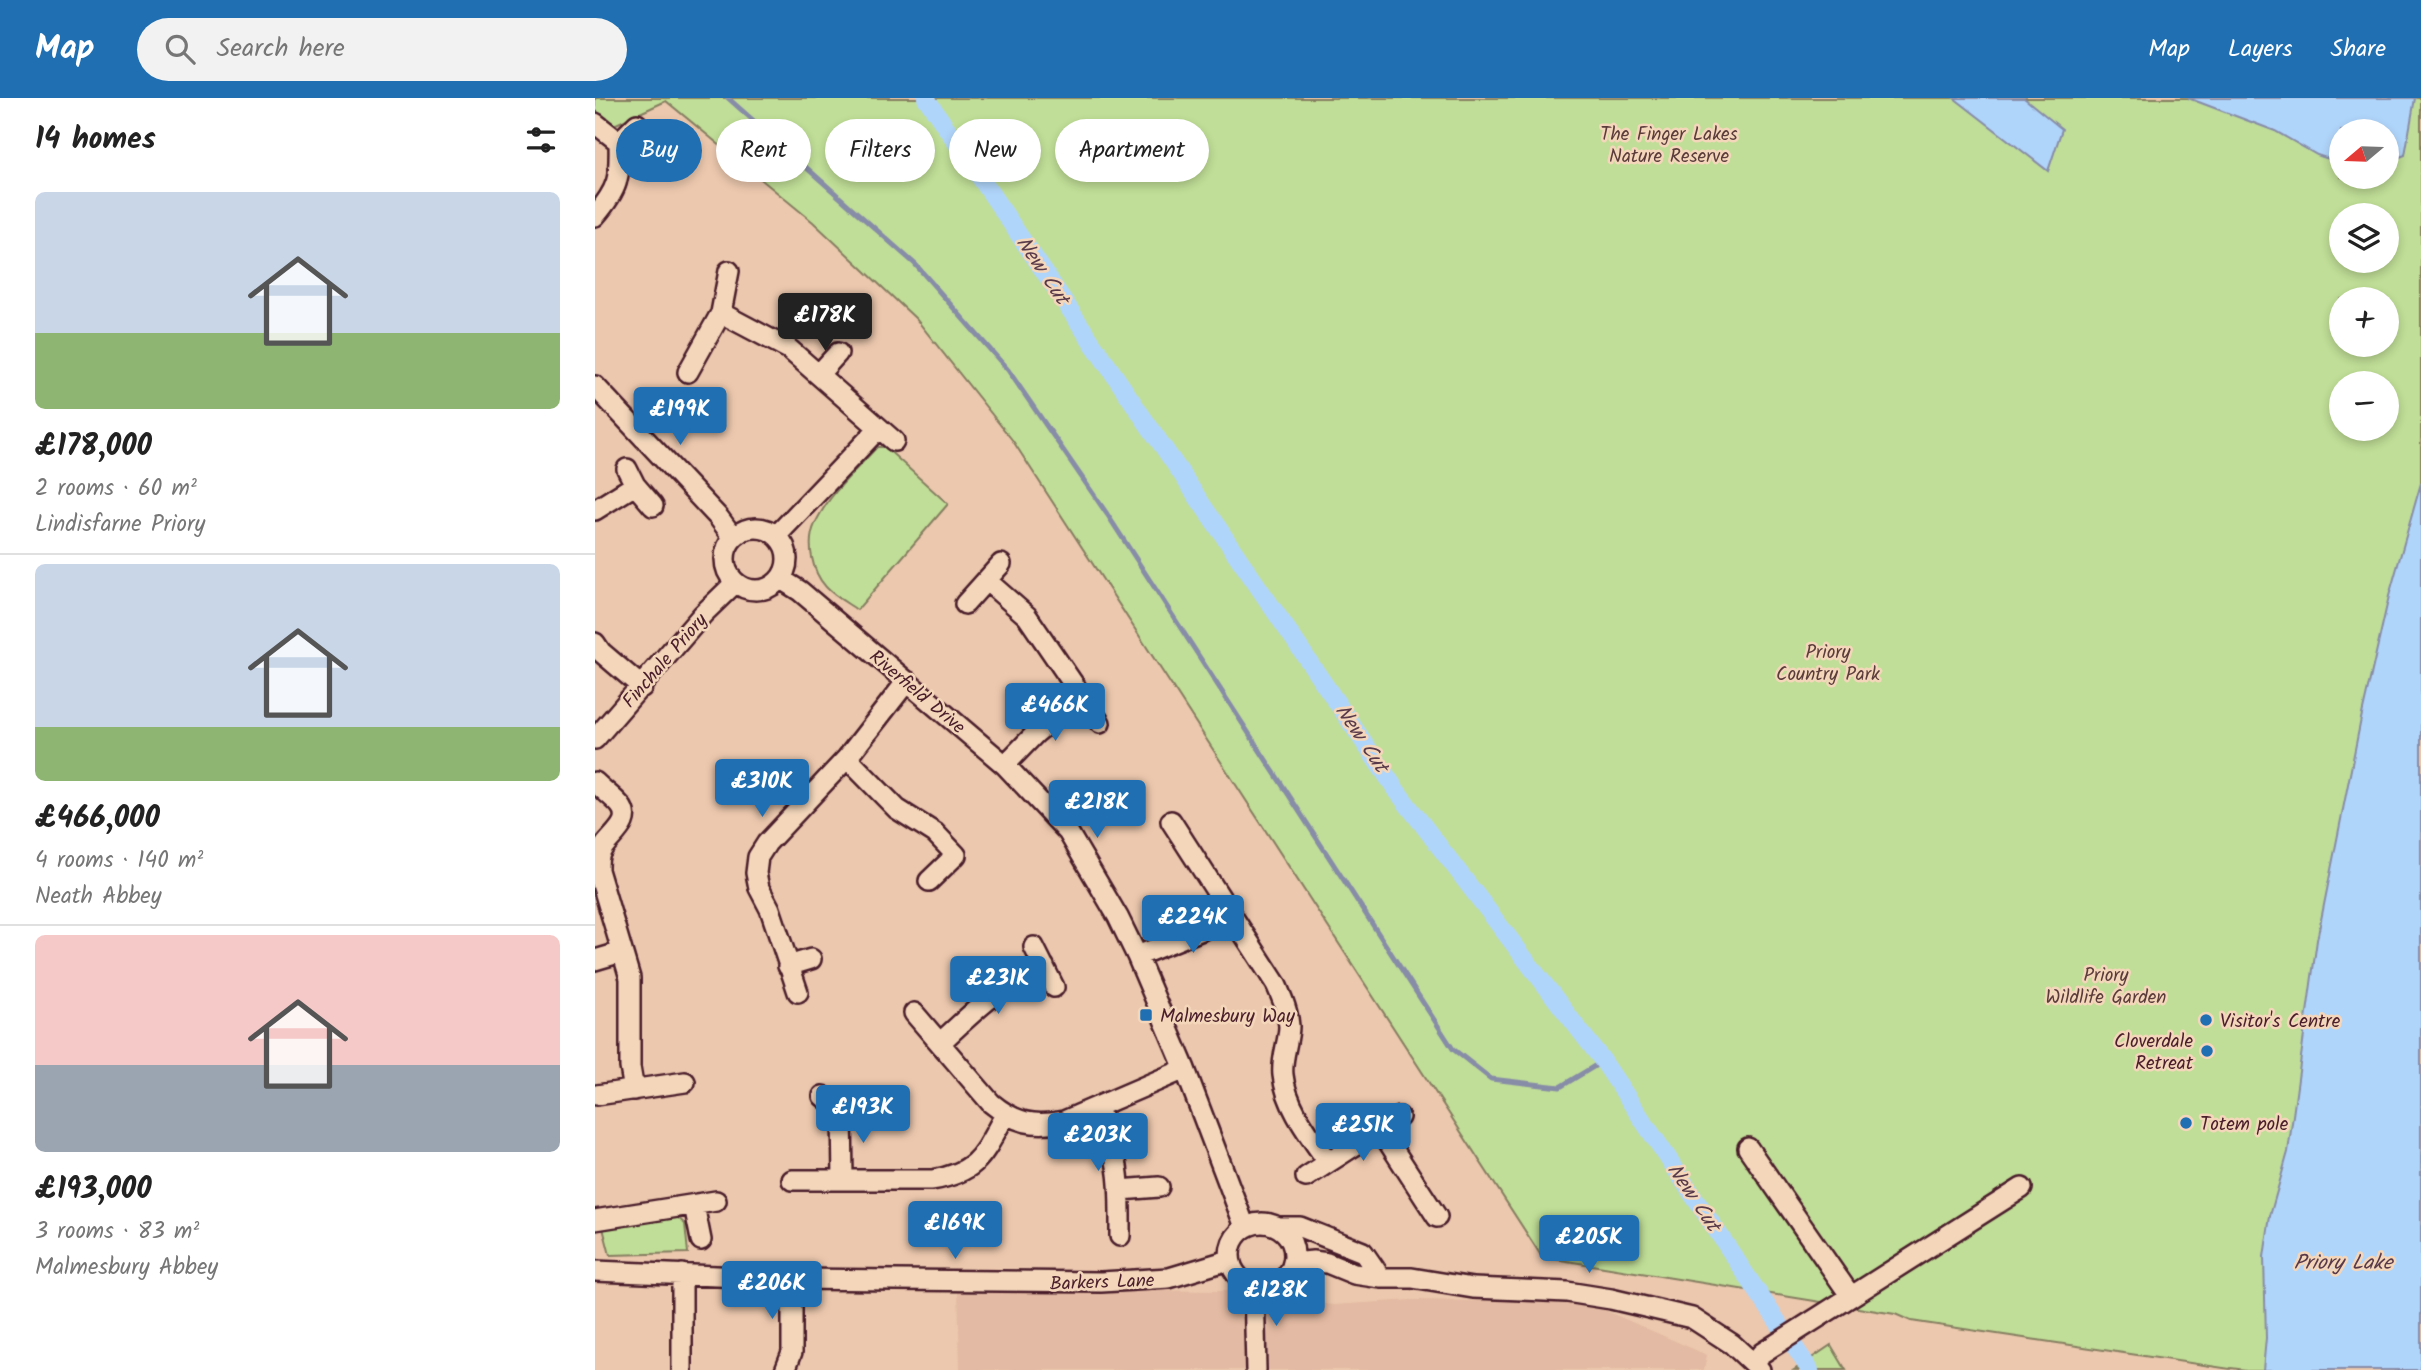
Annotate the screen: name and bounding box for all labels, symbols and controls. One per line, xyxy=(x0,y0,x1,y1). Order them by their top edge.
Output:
search box xyxy=(137,18,627,81)
text: Map xyxy=(35,23,95,76)
text: Search here xyxy=(217,28,345,70)
icon: search xyxy=(161,30,199,68)
text: Map xyxy=(2148,30,2190,69)
text: Layers xyxy=(2228,30,2292,69)
text: Share xyxy=(2330,30,2386,69)
text: 14 homes xyxy=(35,116,156,164)
chip: Buy xyxy=(616,119,702,182)
chip: Rent xyxy=(716,119,811,182)
chip: Filters xyxy=(825,119,935,182)
chip: New xyxy=(949,119,1041,182)
chip: Apartment xyxy=(1055,119,1209,182)
north arrow xyxy=(2329,119,2399,189)
map controls xyxy=(2329,119,2399,441)
park label: The Finger Lakes Nature Reserve xyxy=(1600,120,1738,172)
icon: filters xyxy=(522,121,560,159)
button: layers xyxy=(2329,203,2399,273)
water label: New Cut xyxy=(1007,230,1079,314)
icon: home xyxy=(235,238,361,364)
button: + xyxy=(2329,287,2399,357)
pin: £178K xyxy=(776,294,874,353)
text: £178K xyxy=(794,298,856,334)
button: − xyxy=(2329,371,2399,441)
pin: £199K xyxy=(631,388,729,447)
text: £199K xyxy=(650,392,710,428)
text: £178,000 xyxy=(35,423,152,471)
text: 2 rooms · 60 m² xyxy=(35,471,197,507)
text: Lindisfarne Priory xyxy=(35,507,205,543)
street label: Finchale Priory xyxy=(616,606,716,716)
icon: home xyxy=(235,610,361,736)
park label: Priory Country Park xyxy=(1776,638,1880,690)
street label: Riverfield Drive xyxy=(862,643,972,742)
pin: £466K xyxy=(1006,684,1104,743)
text: £466K xyxy=(1021,688,1089,724)
water label: New Cut xyxy=(1326,698,1398,782)
pin: £310K xyxy=(713,760,811,819)
text: £310K xyxy=(731,764,793,800)
pin: £218K xyxy=(1048,780,1146,840)
text: £218K xyxy=(1065,785,1129,821)
text: £466,000 xyxy=(35,795,160,843)
text: 4 rooms · 140 m² xyxy=(35,843,203,879)
text: Neath Abbey xyxy=(35,879,161,915)
pin: £224K xyxy=(1144,896,1242,955)
text: £224K xyxy=(1158,900,1228,936)
pin: £231K xyxy=(949,956,1047,1016)
text: £231K xyxy=(966,961,1030,997)
park label: Priory Wildlife Garden xyxy=(2046,961,2166,1013)
icon: home xyxy=(235,981,361,1107)
place label: Malmesbury Way xyxy=(1160,1002,1296,1032)
marker: Malmesbury Way xyxy=(1138,1007,1154,1023)
place label: Visitor's Centre xyxy=(2220,1007,2341,1037)
marker: Visitor's Centre xyxy=(2198,1012,2214,1028)
place label: Cloverdale Retreat xyxy=(2114,1027,2194,1079)
marker: Cloverdale Retreat xyxy=(2199,1043,2215,1059)
pin: £193K xyxy=(814,1086,912,1145)
text: £193K xyxy=(832,1090,894,1126)
pin: £251K xyxy=(1314,1104,1412,1163)
text: £251K xyxy=(1332,1108,1394,1144)
place label: Totem pole xyxy=(2200,1110,2289,1140)
pin: £203K xyxy=(1049,1114,1147,1173)
marker: Totem pole xyxy=(2178,1115,2194,1131)
text: £203K xyxy=(1064,1118,1132,1154)
water label: New Cut xyxy=(1658,1157,1730,1241)
text: £193,000 xyxy=(35,1166,152,1214)
pin: £169K xyxy=(906,1202,1004,1261)
text: £169K xyxy=(924,1206,986,1242)
text: 3 rooms · 83 m² xyxy=(35,1214,199,1250)
pin: £205K xyxy=(1540,1216,1638,1275)
text: £205K xyxy=(1555,1220,1623,1256)
water label: Priory Lake xyxy=(2294,1247,2395,1280)
text: Malmesbury Abbey xyxy=(35,1250,218,1286)
pin: £206K xyxy=(723,1262,821,1321)
text: £206K xyxy=(738,1266,806,1302)
street label: Barkers Lane xyxy=(1049,1266,1155,1300)
pin: £128K xyxy=(1227,1268,1325,1328)
text: £128K xyxy=(1244,1273,1308,1309)

